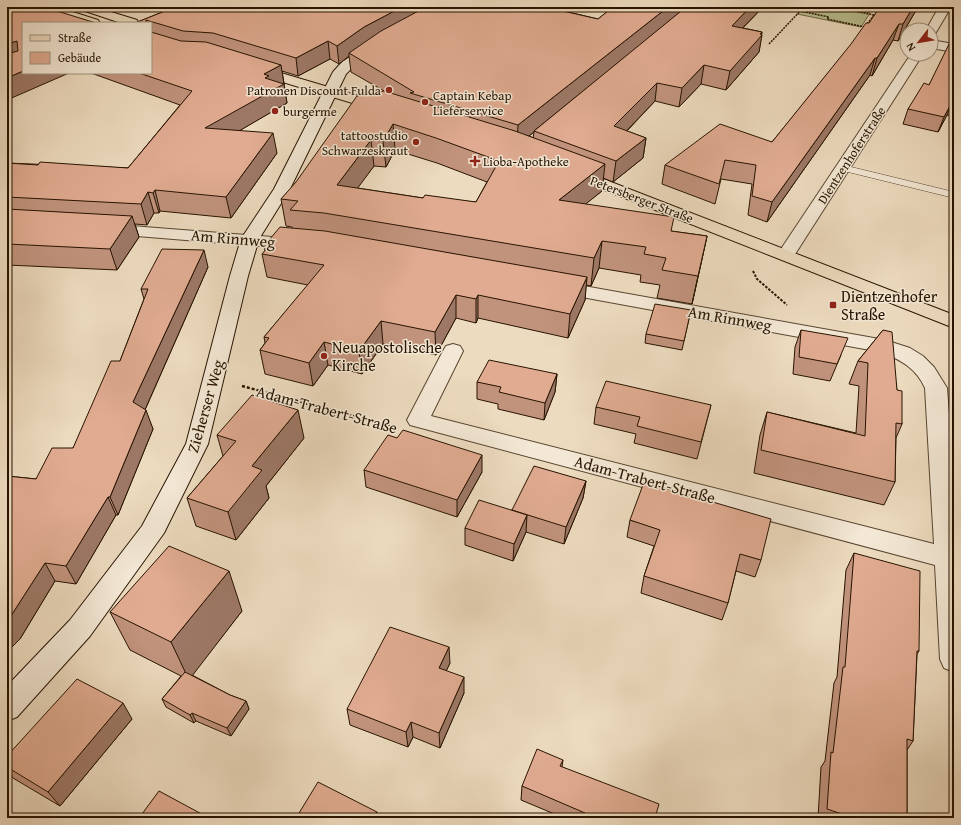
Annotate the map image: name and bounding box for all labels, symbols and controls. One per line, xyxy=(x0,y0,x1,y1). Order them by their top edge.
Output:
legend xyxy=(22,22,152,74)
north arrow xyxy=(899,22,939,62)
text: Straße xyxy=(58,29,92,46)
text: N xyxy=(901,39,919,54)
text: Gebäude xyxy=(58,49,101,66)
place label: Patronen Discount Fulda xyxy=(247,81,382,100)
marker: Patronen Discount Fulda xyxy=(384,85,394,95)
place label: Captain Kebap Lieferservice xyxy=(433,86,511,120)
marker: Captain Kebap Lieferservice xyxy=(420,97,430,107)
place label: burgerme xyxy=(283,102,337,121)
street label: Dientzenhoferstraße xyxy=(813,103,890,208)
marker: burgerme xyxy=(270,106,280,116)
place label: tattoostudio Schwarzeskraut xyxy=(322,126,408,160)
marker: tattoostudio Schwarzeskraut xyxy=(411,137,421,147)
place label: Lioba-Apotheke xyxy=(483,152,569,171)
marker: Lioba-Apotheke xyxy=(470,156,480,166)
street label: Petersberger Straße xyxy=(587,171,696,228)
street label: Am Rinnweg xyxy=(190,222,276,254)
place label: Dientzenhofer Straße xyxy=(841,284,938,326)
street label: Am Rinnweg xyxy=(686,299,774,337)
marker: Dientzenhofer Straße xyxy=(828,300,838,310)
place label: Neuapostolische Kirche xyxy=(332,335,442,377)
marker: Neuapostolische Kirche xyxy=(319,351,329,361)
street label: Zieherser Weg xyxy=(180,357,230,455)
street label: Adam-Trabert-Straße xyxy=(254,379,400,439)
street label: Adam-Trabert-Straße xyxy=(572,449,718,509)

